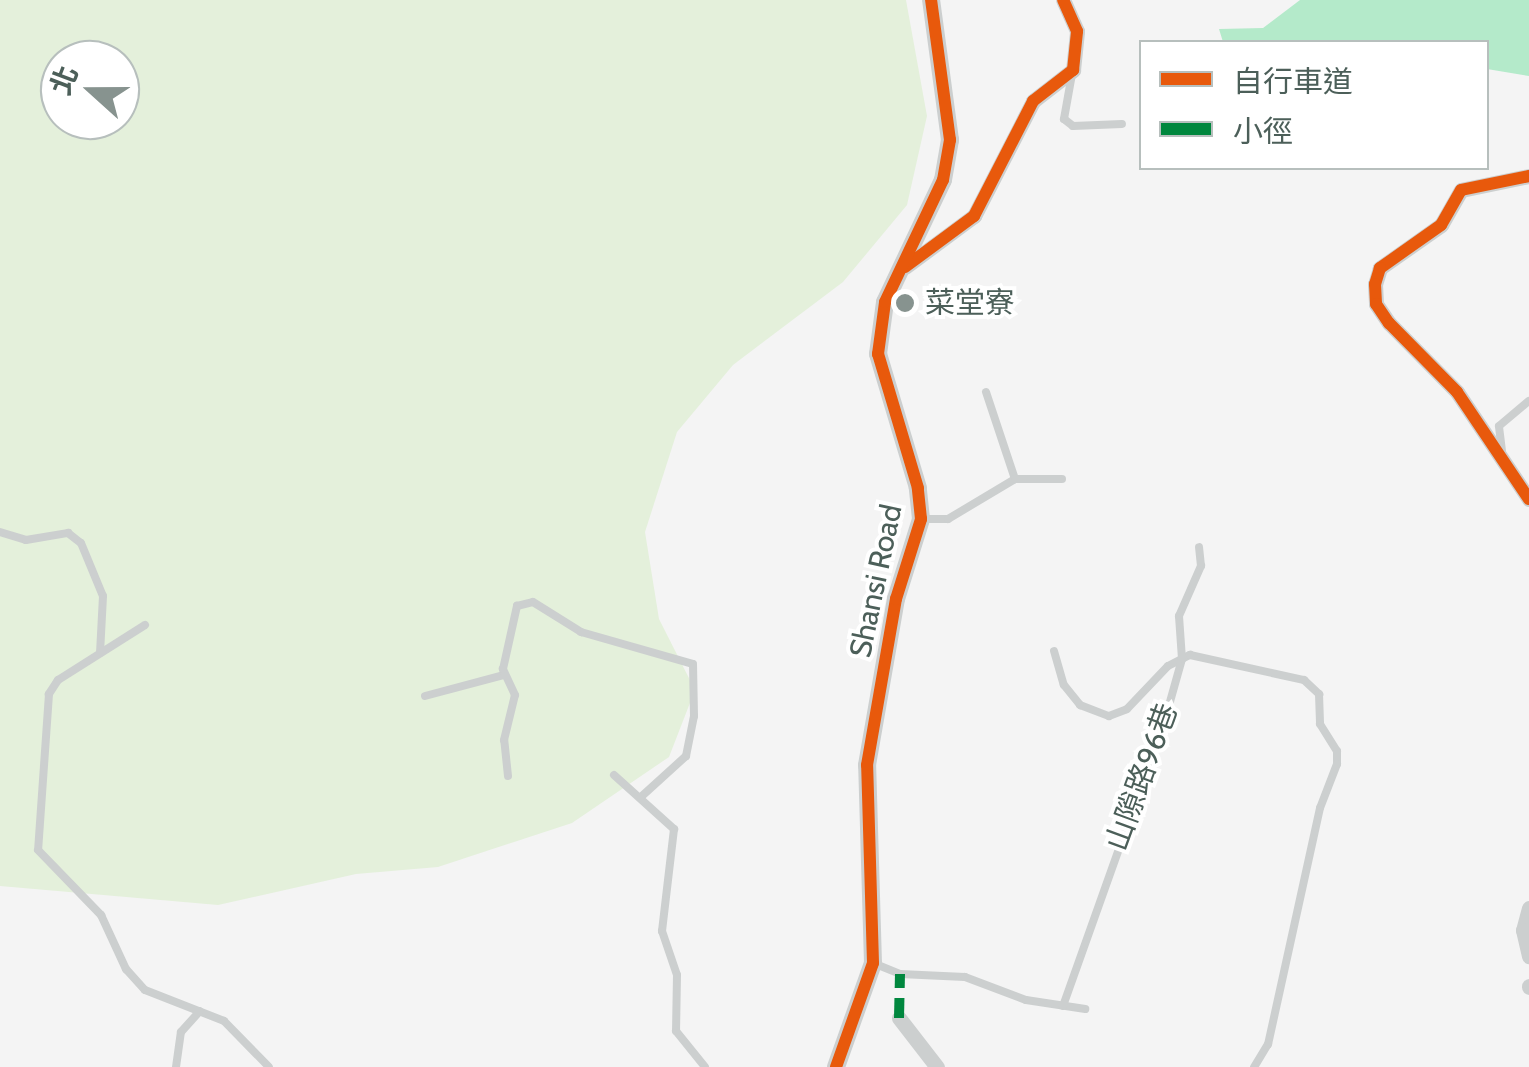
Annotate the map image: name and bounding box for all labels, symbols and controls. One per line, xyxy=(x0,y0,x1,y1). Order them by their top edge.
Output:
north arrow xyxy=(40,40,140,140)
legend xyxy=(1139,40,1489,170)
text: 北 xyxy=(43,61,85,99)
text: 自行車道 xyxy=(1233,63,1353,100)
text: 小徑 xyxy=(1233,113,1293,150)
place label: 菜堂寮 xyxy=(925,285,1015,321)
marker: 菜堂寮 xyxy=(894,292,916,314)
street label: Shansi Road xyxy=(842,501,910,661)
street label: 山隙路96巷 xyxy=(1099,698,1185,856)

